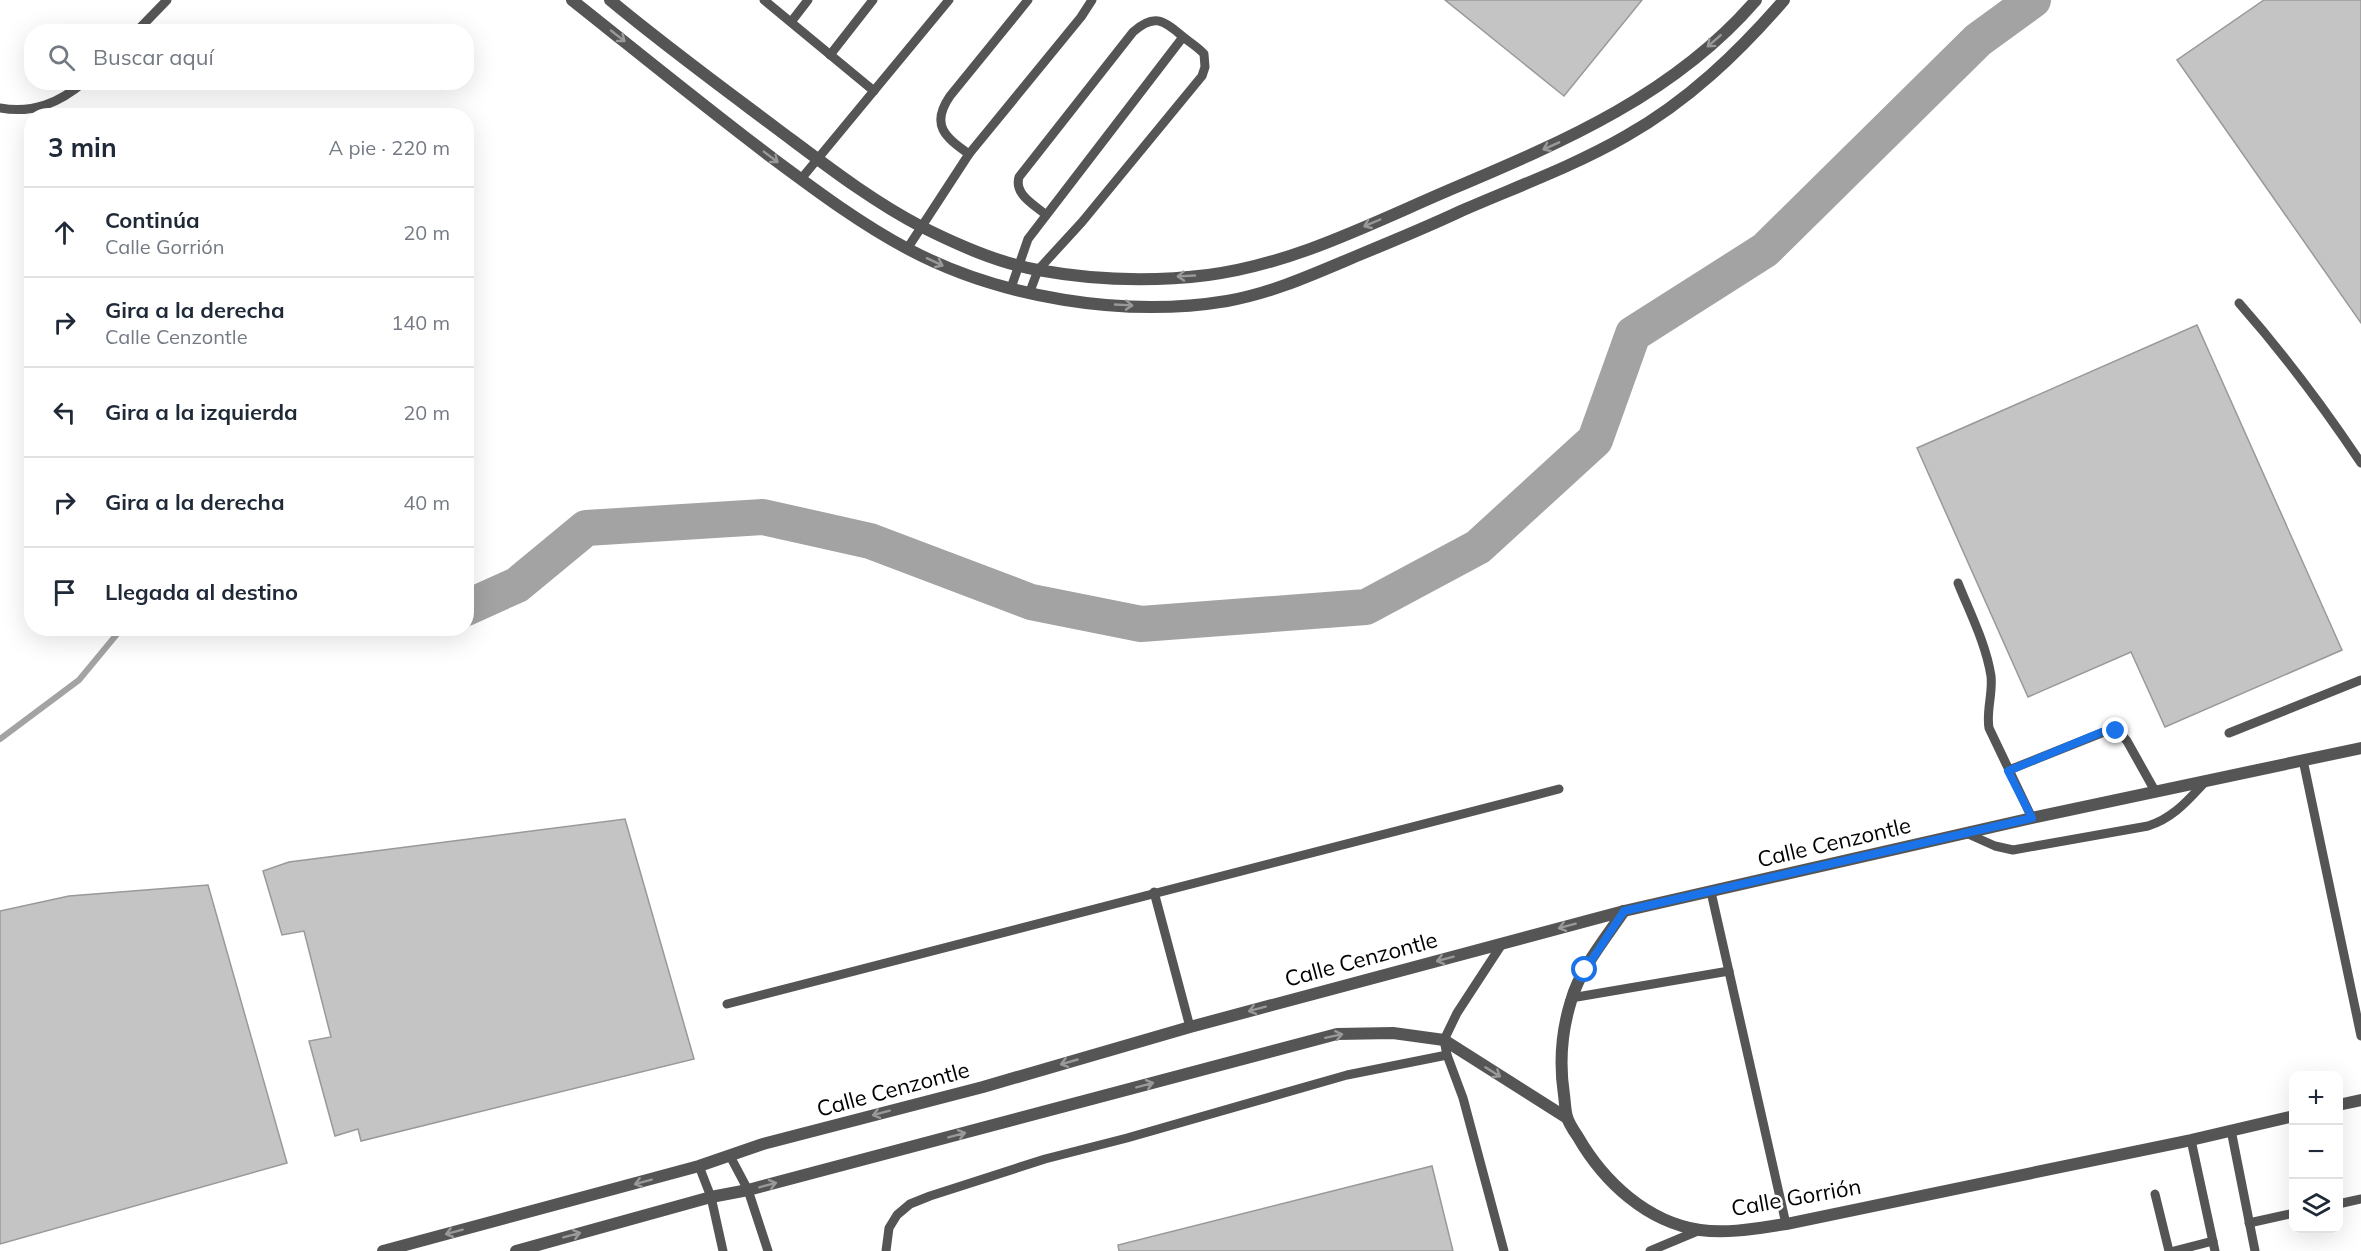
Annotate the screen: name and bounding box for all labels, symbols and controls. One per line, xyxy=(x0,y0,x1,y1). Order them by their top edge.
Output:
search box xyxy=(24,24,474,90)
one-way arrow xyxy=(610,30,626,43)
one-way arrow xyxy=(1707,34,1722,48)
icon: search xyxy=(45,41,78,74)
text: Buscar aquí xyxy=(93,43,214,71)
text: 3 min xyxy=(48,131,117,164)
text: A pie · 220 m xyxy=(329,135,450,160)
one-way arrow xyxy=(1542,141,1560,152)
one-way arrow xyxy=(763,151,779,163)
text: Continúa xyxy=(105,206,200,234)
icon: ahead xyxy=(48,216,81,249)
one-way arrow xyxy=(1363,218,1382,229)
text: 20 m xyxy=(403,220,450,245)
text: Calle Gorrión xyxy=(105,234,224,259)
one-way arrow xyxy=(925,257,943,269)
one-way arrow xyxy=(1176,271,1196,282)
text: Gira a la derecha xyxy=(105,296,285,324)
one-way arrow xyxy=(1113,299,1133,310)
icon: right xyxy=(48,306,81,339)
text: 140 m xyxy=(391,310,450,335)
text: Calle Cenzontle xyxy=(105,324,248,349)
icon: left xyxy=(48,396,81,429)
text: Gira a la izquierda xyxy=(105,398,298,426)
text: 20 m xyxy=(403,400,450,425)
icon: right xyxy=(48,486,81,519)
text: Gira a la derecha xyxy=(105,488,285,516)
text: 40 m xyxy=(403,490,450,515)
icon: arrive xyxy=(48,576,81,609)
text: Llegada al destino xyxy=(105,578,298,606)
route end xyxy=(2102,717,2128,743)
street label: Calle Cenzontle xyxy=(1754,811,1914,873)
one-way arrow xyxy=(1558,921,1577,932)
street label: Calle Cenzontle xyxy=(1282,925,1440,993)
one-way arrow xyxy=(1436,953,1455,965)
route start xyxy=(1571,956,1597,982)
one-way arrow xyxy=(1248,1004,1267,1015)
one-way arrow xyxy=(1324,1030,1343,1041)
street label: Calle Cenzontle xyxy=(814,1055,972,1123)
one-way arrow xyxy=(1060,1057,1079,1068)
one-way arrow xyxy=(1484,1066,1501,1078)
map controls xyxy=(2289,1071,2343,1233)
button: + xyxy=(2289,1071,2343,1125)
one-way arrow xyxy=(1135,1079,1154,1090)
one-way arrow xyxy=(872,1108,891,1120)
button: − xyxy=(2289,1125,2343,1179)
one-way arrow xyxy=(947,1128,966,1140)
street label: Calle Gorrión xyxy=(1729,1172,1863,1222)
one-way arrow xyxy=(634,1176,653,1188)
one-way arrow xyxy=(758,1178,777,1190)
button: layers xyxy=(2289,1179,2343,1233)
one-way arrow xyxy=(445,1227,464,1238)
one-way arrow xyxy=(562,1229,581,1241)

